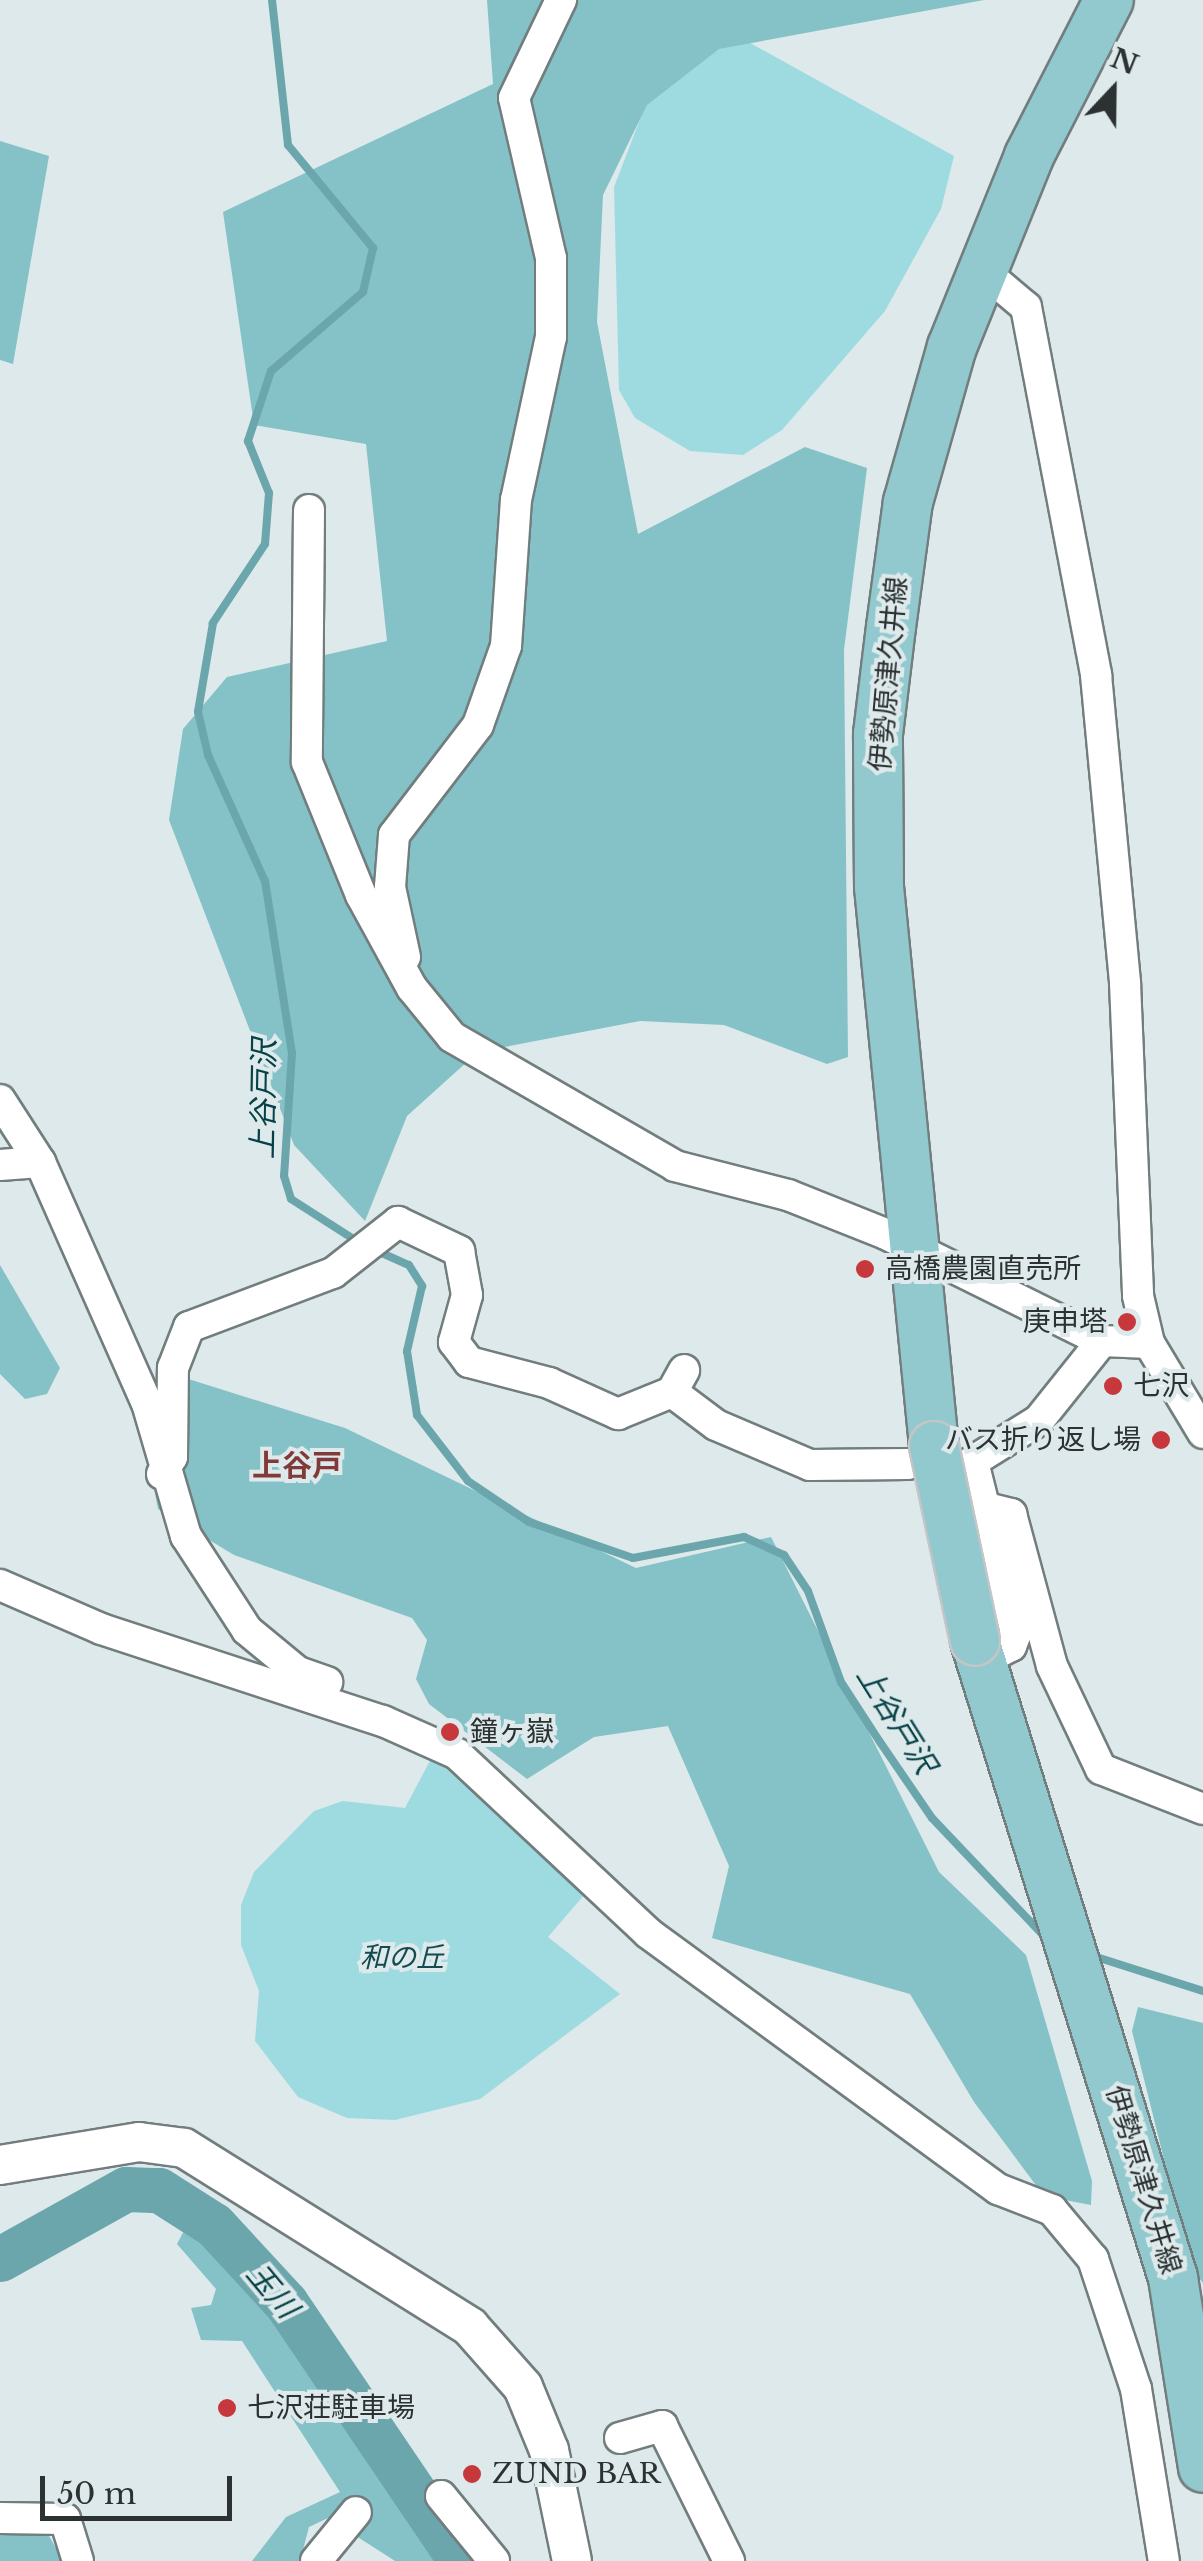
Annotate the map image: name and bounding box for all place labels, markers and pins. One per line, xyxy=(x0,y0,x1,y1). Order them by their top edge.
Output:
place label: 高橋農園直売所 xyxy=(885,1252,1081,1286)
marker: 高橋農園直売所 xyxy=(854,1258,876,1280)
place label: 庚申塔 xyxy=(1023,1305,1107,1339)
marker: 庚申塔 xyxy=(1116,1311,1138,1333)
place label: 七沢 xyxy=(1133,1369,1189,1403)
marker: 七沢 xyxy=(1102,1375,1124,1397)
place label: バス折り返し場 xyxy=(945,1423,1141,1457)
marker: バス折り返し場 xyxy=(1150,1429,1172,1451)
place label: 鐘ヶ嶽 xyxy=(470,1715,554,1749)
marker: 鐘ヶ嶽 xyxy=(439,1721,461,1743)
place label: 七沢荘駐車場 xyxy=(247,2391,415,2425)
marker: 七沢荘駐車場 xyxy=(216,2397,238,2419)
place label: ZUND BAR xyxy=(492,2457,661,2491)
marker: ZUND BAR xyxy=(461,2463,483,2485)

